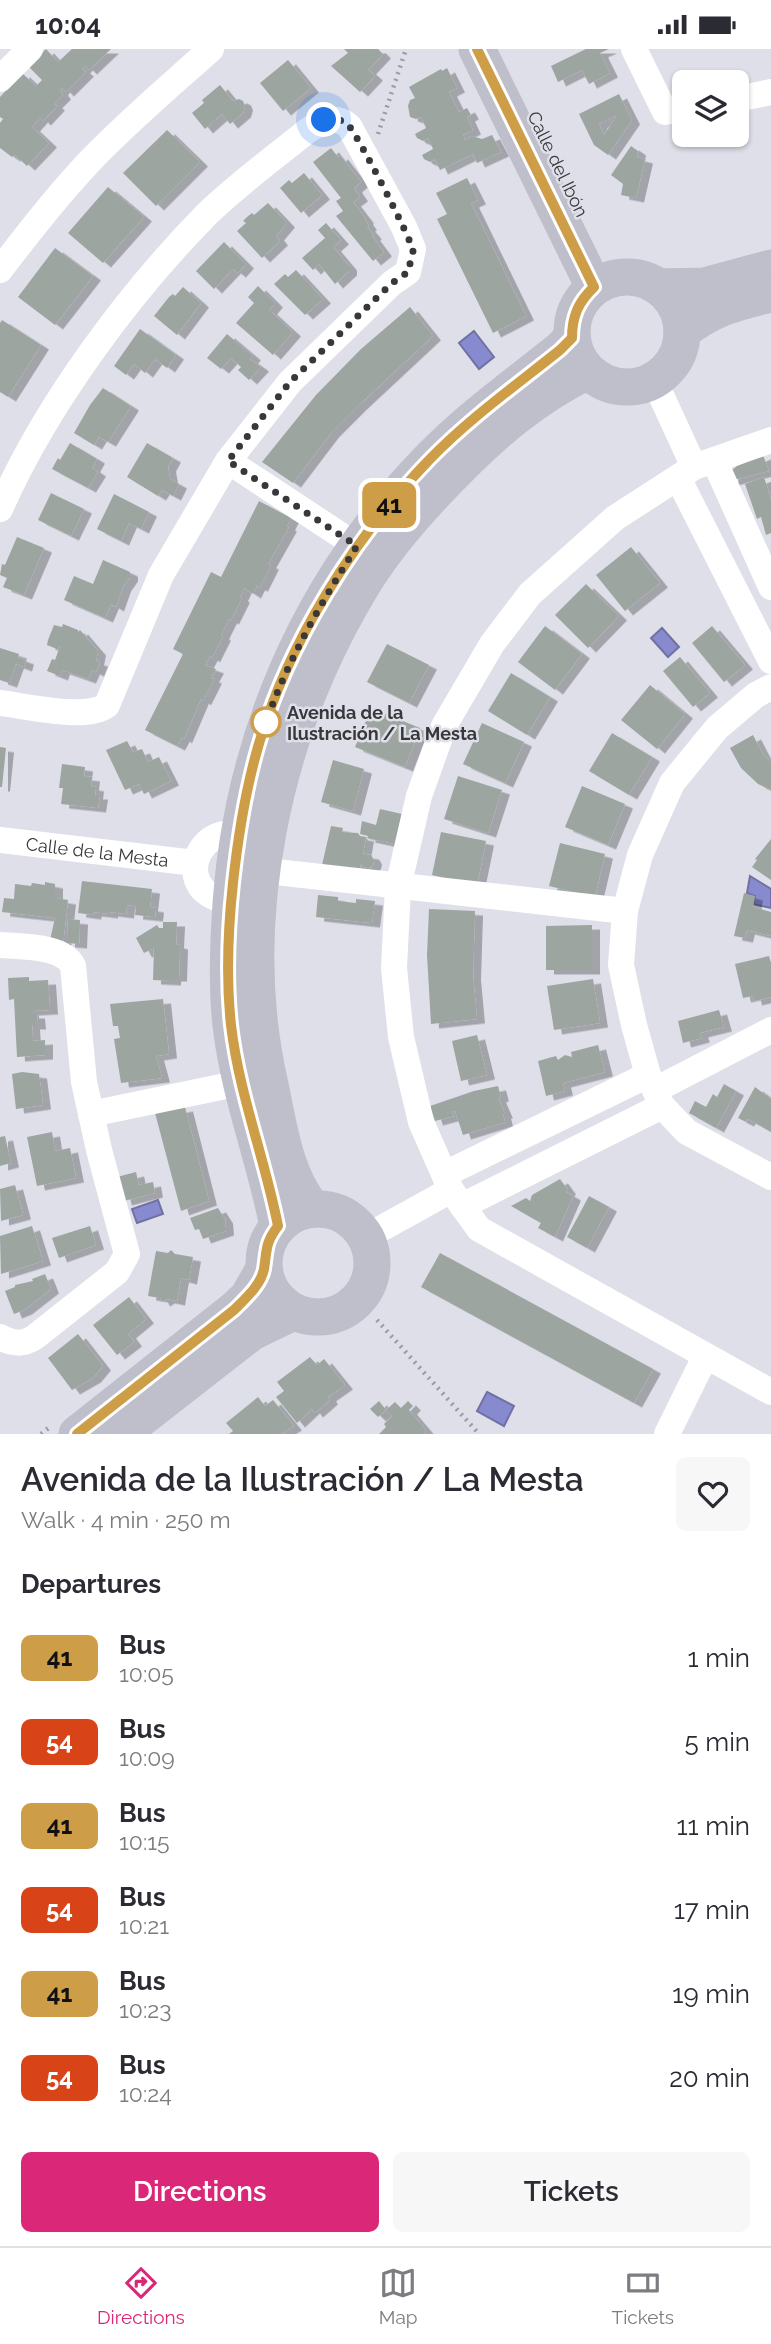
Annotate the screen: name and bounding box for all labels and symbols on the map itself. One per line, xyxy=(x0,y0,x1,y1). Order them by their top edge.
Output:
your location xyxy=(306,102,341,137)
street label: Calle del Ibón xyxy=(523,108,593,220)
line badge: 41 xyxy=(358,482,420,528)
place label: Avenida de la Ilustración / La Mesta xyxy=(287,702,477,744)
marker: Avenida de la Ilustración / La Mesta xyxy=(251,707,281,737)
street label: Calle de la Mesta xyxy=(25,833,170,870)

